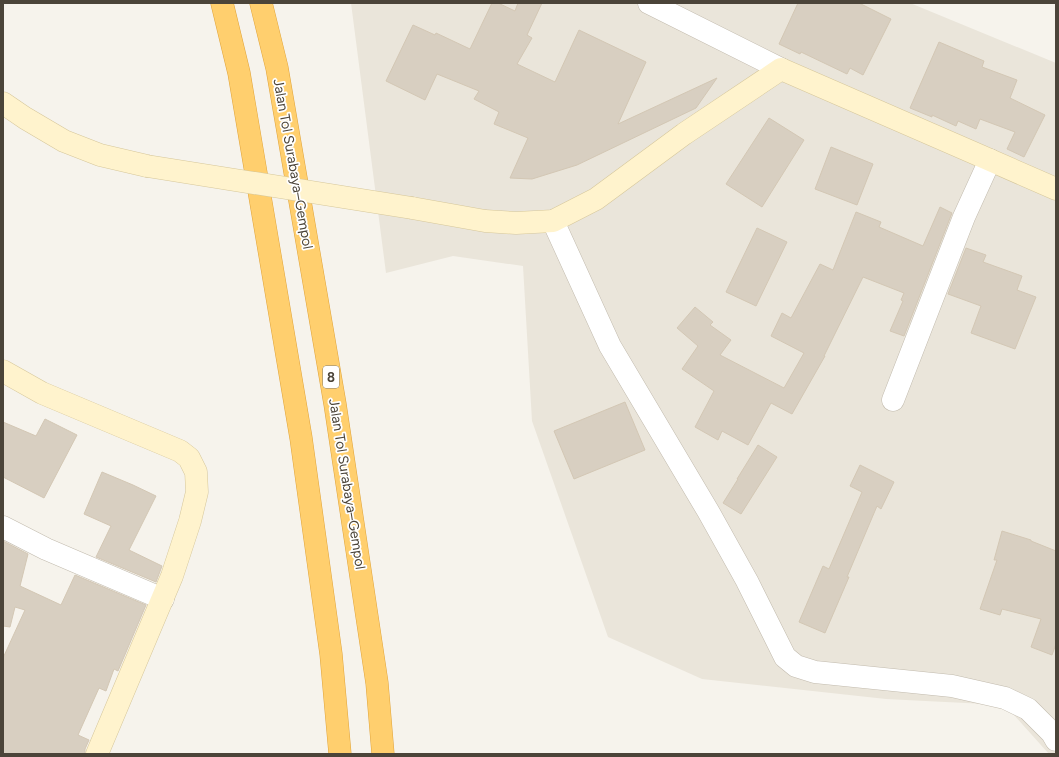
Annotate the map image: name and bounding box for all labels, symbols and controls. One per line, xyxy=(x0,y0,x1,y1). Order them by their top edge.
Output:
street label: Jalan Tol Surabaya–Gempol xyxy=(270,78,316,250)
road number: 8 xyxy=(323,366,339,388)
street label: Jalan Tol Surabaya–Gempol xyxy=(325,397,369,571)

